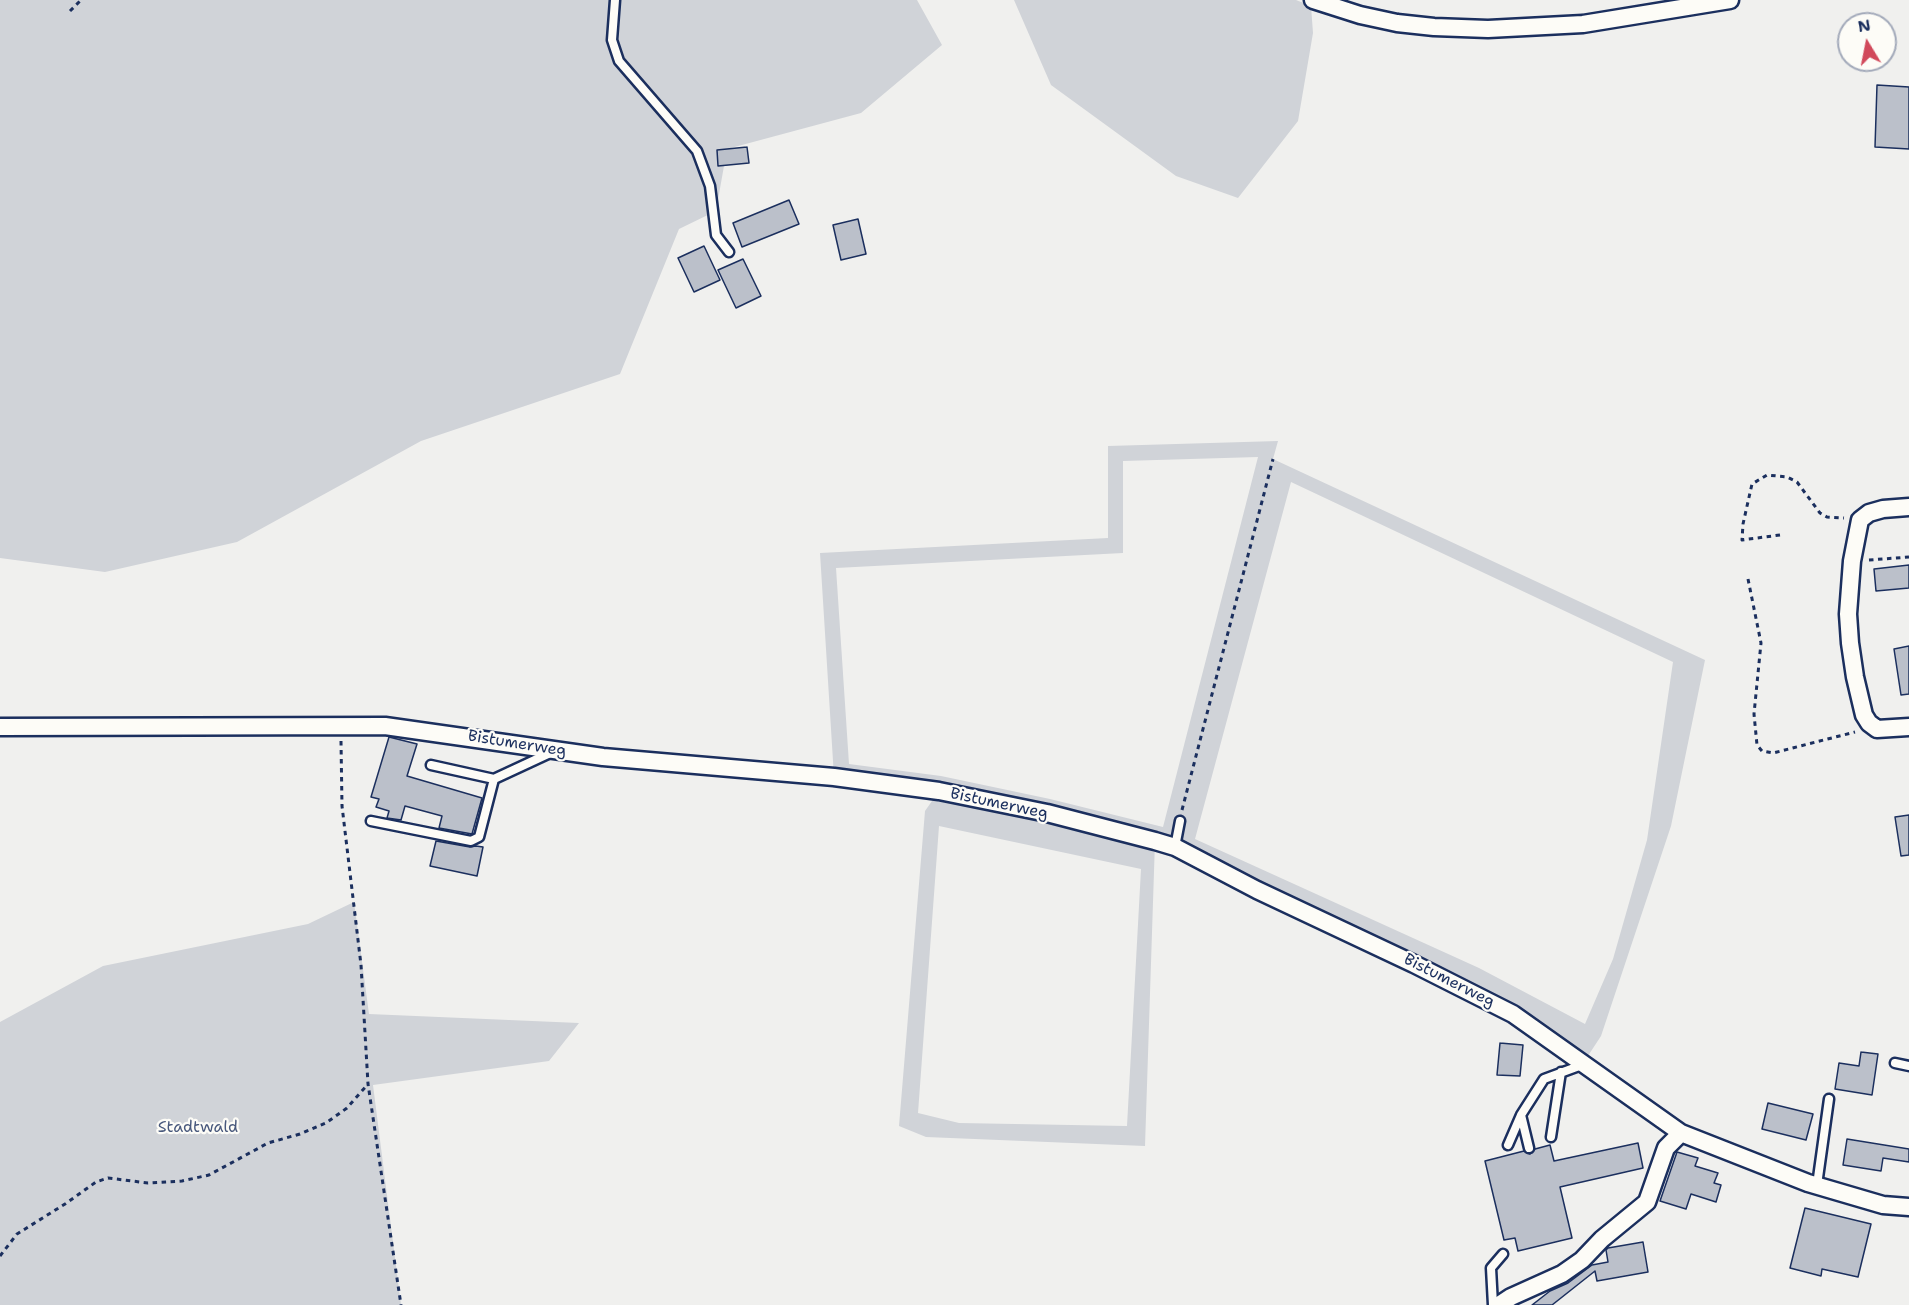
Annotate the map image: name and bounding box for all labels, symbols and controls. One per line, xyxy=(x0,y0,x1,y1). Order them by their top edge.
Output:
north arrow xyxy=(1837,12,1897,72)
text: N xyxy=(1856,14,1872,37)
street label: Bistumerweg xyxy=(466,727,568,761)
street label: Bistumerweg xyxy=(948,784,1050,824)
street label: Bistumerweg xyxy=(1400,950,1498,1012)
park label: Stadtwald xyxy=(158,1118,238,1138)

